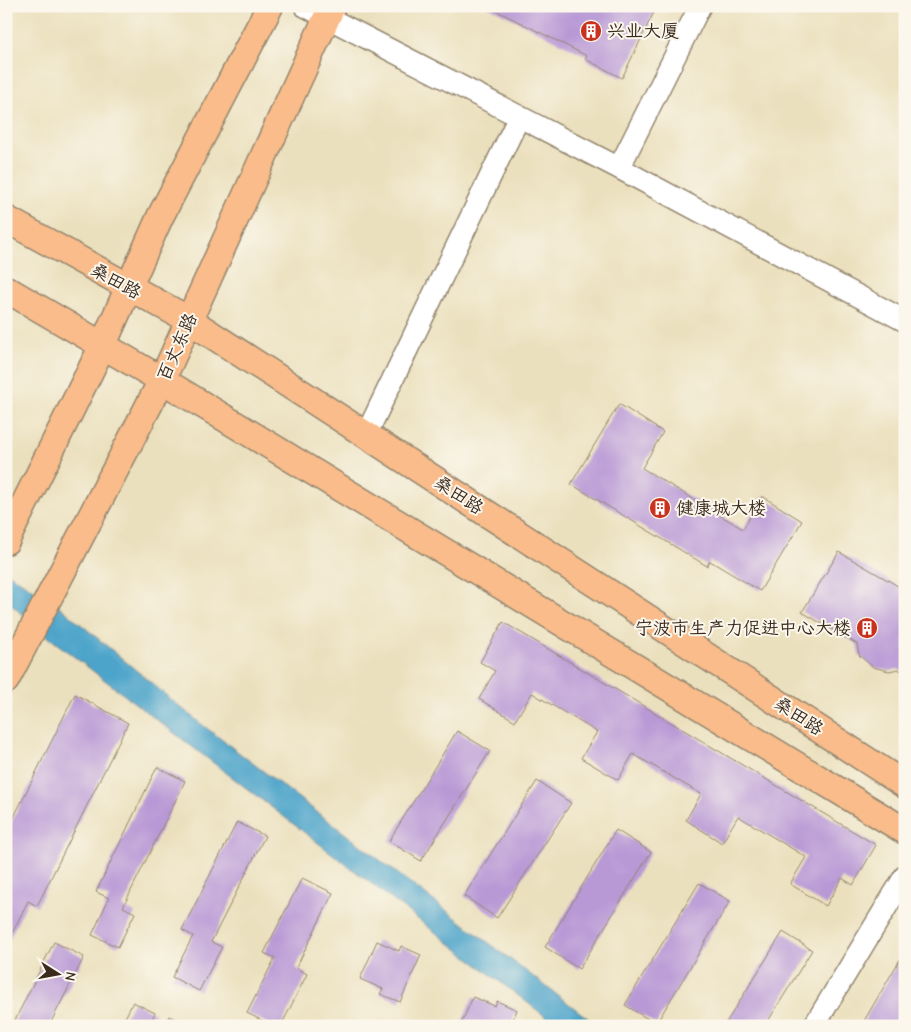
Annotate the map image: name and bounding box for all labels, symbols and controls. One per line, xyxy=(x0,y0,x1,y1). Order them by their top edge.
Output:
building icon: 兴业大厦 xyxy=(579,19,603,43)
place label: 兴业大厦 xyxy=(607,21,679,42)
street label: 桑田路 xyxy=(87,259,144,304)
street label: 百丈东路 xyxy=(153,310,202,384)
street label: 桑田路 xyxy=(430,472,487,519)
building icon: 健康城大楼 xyxy=(648,496,672,520)
place label: 健康城大楼 xyxy=(676,498,766,519)
building icon: 宁波市生产力促进中心大楼 xyxy=(855,616,879,640)
place label: 宁波市生产力促进中心大楼 xyxy=(635,618,851,639)
street label: 桑田路 xyxy=(770,693,827,740)
north arrow xyxy=(32,950,82,1000)
text: N xyxy=(61,970,79,982)

